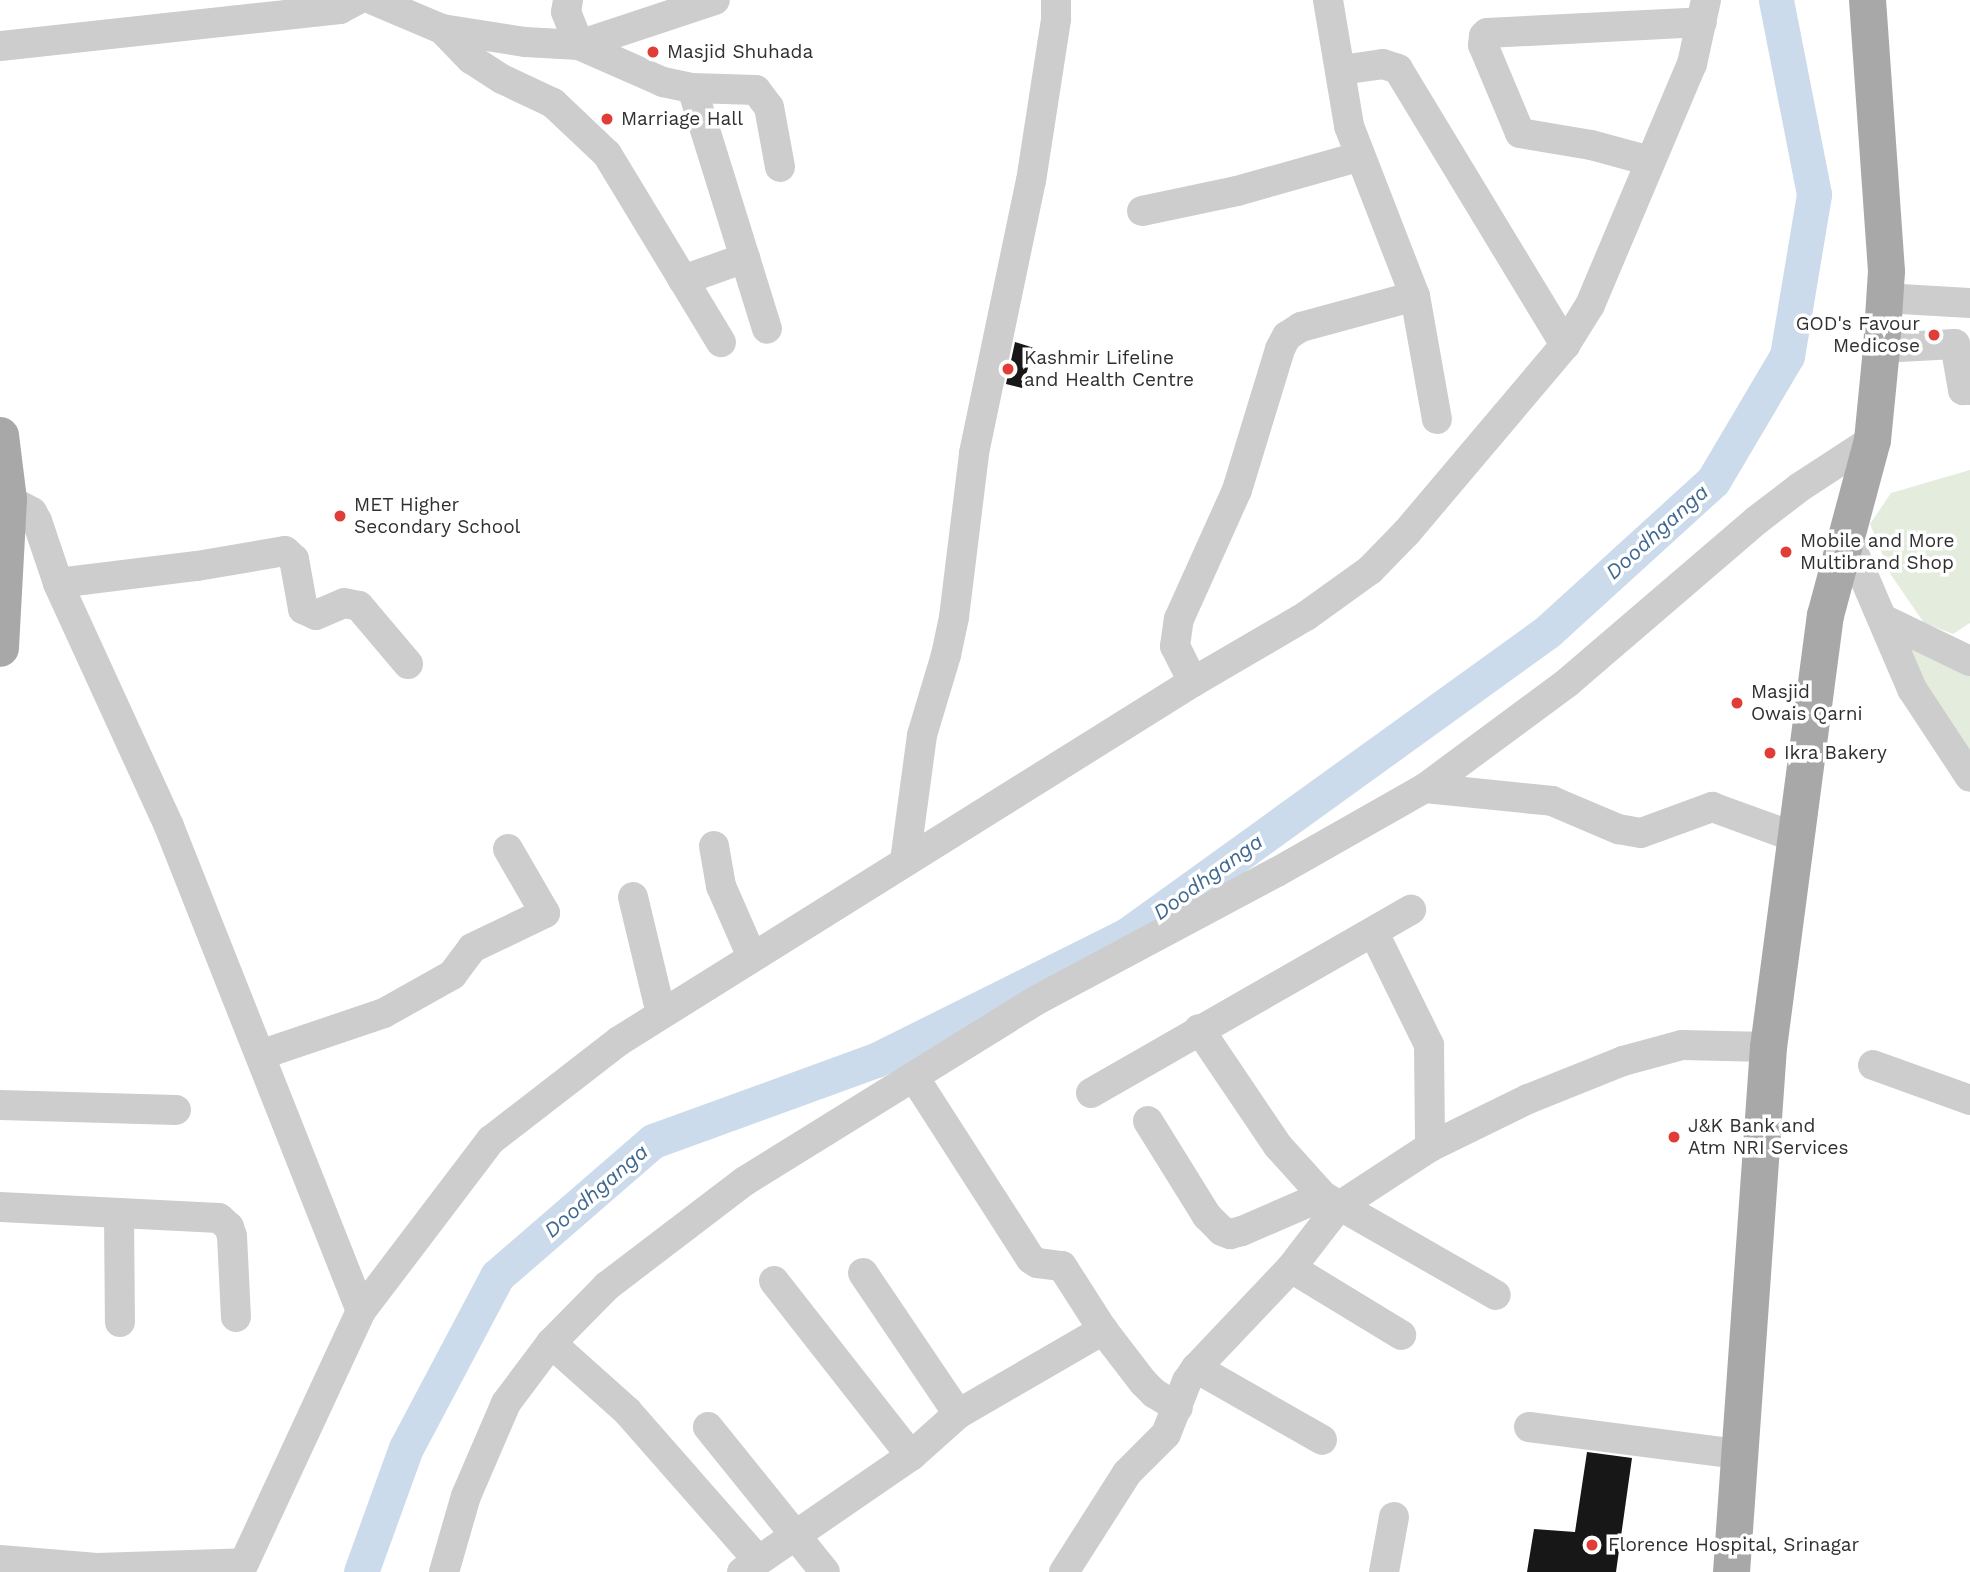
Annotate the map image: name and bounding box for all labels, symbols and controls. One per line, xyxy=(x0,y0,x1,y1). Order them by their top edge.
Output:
place label: Masjid Shuhada xyxy=(667,41,813,63)
marker: Masjid Shuhada xyxy=(645,44,661,60)
place label: Marriage Hall xyxy=(621,108,743,130)
marker: Marriage Hall xyxy=(599,111,615,127)
place label: GOD's Favour Medicose xyxy=(1796,313,1920,357)
marker: GOD's Favour Medicose xyxy=(1926,327,1942,343)
place label: Kashmir Lifeline and Health Centre xyxy=(1024,347,1194,391)
marker: Kashmir Lifeline and Health Centre xyxy=(998,359,1018,379)
water label: Doodhganga xyxy=(1600,479,1714,585)
place label: MET Higher Secondary School xyxy=(354,494,521,538)
marker: MET Higher Secondary School xyxy=(332,508,348,524)
place label: Mobile and More Multibrand Shop xyxy=(1800,530,1954,574)
marker: Mobile and More Multibrand Shop xyxy=(1778,544,1794,560)
place label: Masjid Owais Qarni xyxy=(1751,681,1863,725)
marker: Masjid Owais Qarni xyxy=(1729,695,1745,711)
place label: Ikra Bakery xyxy=(1784,742,1887,764)
marker: Ikra Bakery xyxy=(1762,745,1778,761)
water label: Doodhganga xyxy=(1148,829,1268,925)
place label: J&K Bank and Atm NRI Services xyxy=(1688,1115,1849,1159)
marker: J&K Bank and Atm NRI Services xyxy=(1666,1129,1682,1145)
water label: Doodhganga xyxy=(539,1139,653,1243)
place label: Florence Hospital, Srinagar xyxy=(1608,1534,1859,1556)
marker: Florence Hospital, Srinagar xyxy=(1582,1535,1602,1555)

